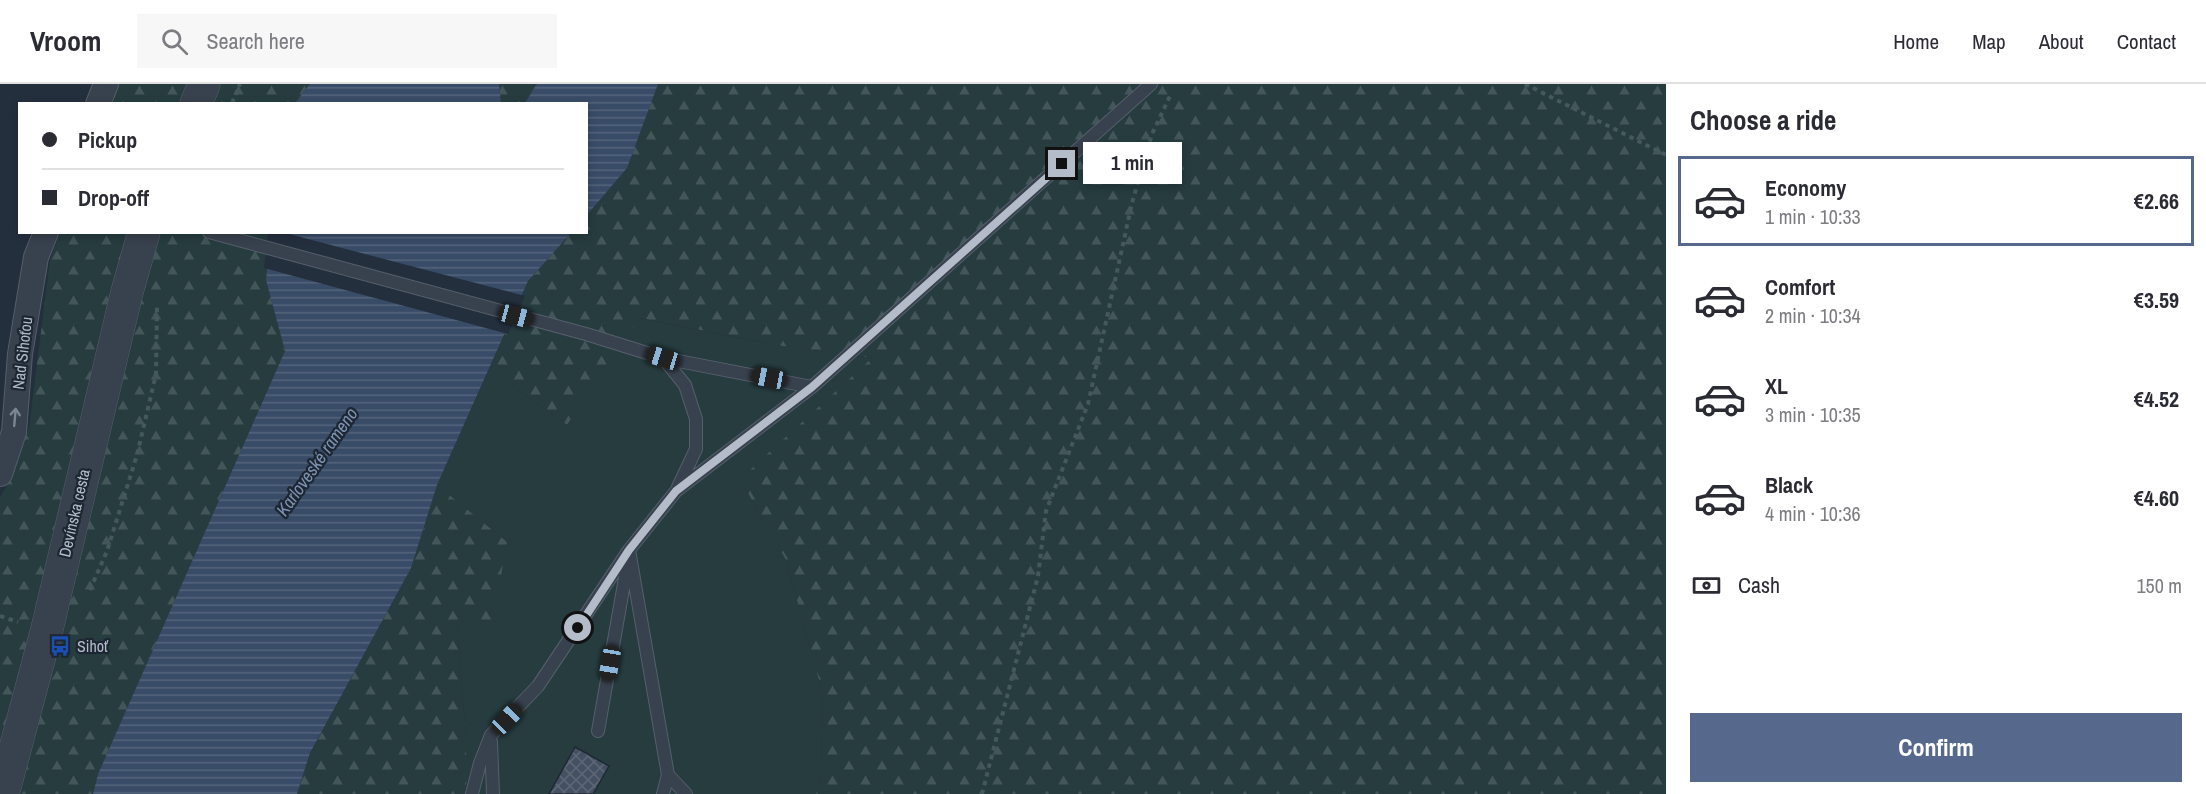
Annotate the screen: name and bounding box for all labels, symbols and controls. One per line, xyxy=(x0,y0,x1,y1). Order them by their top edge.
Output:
search box xyxy=(137,14,557,68)
text: Vroom xyxy=(30,22,101,60)
icon: search xyxy=(158,25,191,58)
text: Search here xyxy=(206,26,305,56)
text: Home xyxy=(1893,27,1939,56)
text: Map xyxy=(1972,27,2006,56)
text: About xyxy=(2039,27,2084,56)
text: Contact xyxy=(2117,27,2176,56)
text: Choose a ride xyxy=(1690,102,1836,138)
text: Pickup xyxy=(78,125,137,155)
callout: 1 min xyxy=(1083,143,1182,185)
text: 1 min xyxy=(1111,149,1154,176)
route end xyxy=(1048,150,1075,177)
text: Economy xyxy=(1765,173,1846,203)
icon: car xyxy=(1693,174,1747,228)
text: Drop-off xyxy=(78,183,149,213)
text: €2.66 xyxy=(2134,186,2179,216)
text: 1 min · 10:33 xyxy=(1765,203,1861,230)
text: Comfort xyxy=(1765,272,1835,302)
icon: car xyxy=(1693,273,1747,327)
text: €3.59 xyxy=(2134,285,2179,315)
text: 2 min · 10:34 xyxy=(1765,302,1861,329)
car xyxy=(496,303,536,329)
street label: Nad Sihoťou xyxy=(7,315,37,391)
car xyxy=(643,344,683,372)
car xyxy=(750,366,788,390)
text: XL xyxy=(1765,371,1788,401)
icon: car xyxy=(1693,372,1747,426)
text: €4.52 xyxy=(2134,384,2179,414)
text: 3 min · 10:35 xyxy=(1765,401,1861,428)
water label: Karloveské rameno xyxy=(270,402,363,521)
one-way arrow xyxy=(10,408,21,428)
street label: Devínska cesta xyxy=(53,466,95,559)
text: Black xyxy=(1765,470,1813,500)
icon: car xyxy=(1693,471,1747,525)
text: €4.60 xyxy=(2134,483,2179,513)
text: 4 min · 10:36 xyxy=(1765,500,1861,527)
icon: cash xyxy=(1690,569,1723,602)
text: Cash xyxy=(1738,570,1780,600)
text: 150 m xyxy=(2136,572,2182,599)
route start xyxy=(564,614,591,641)
bus stop icon: Sihoť xyxy=(48,634,72,658)
place label: Sihoť xyxy=(77,635,109,657)
car xyxy=(598,644,622,682)
car xyxy=(488,700,526,738)
button: Confirm xyxy=(1690,713,2182,782)

